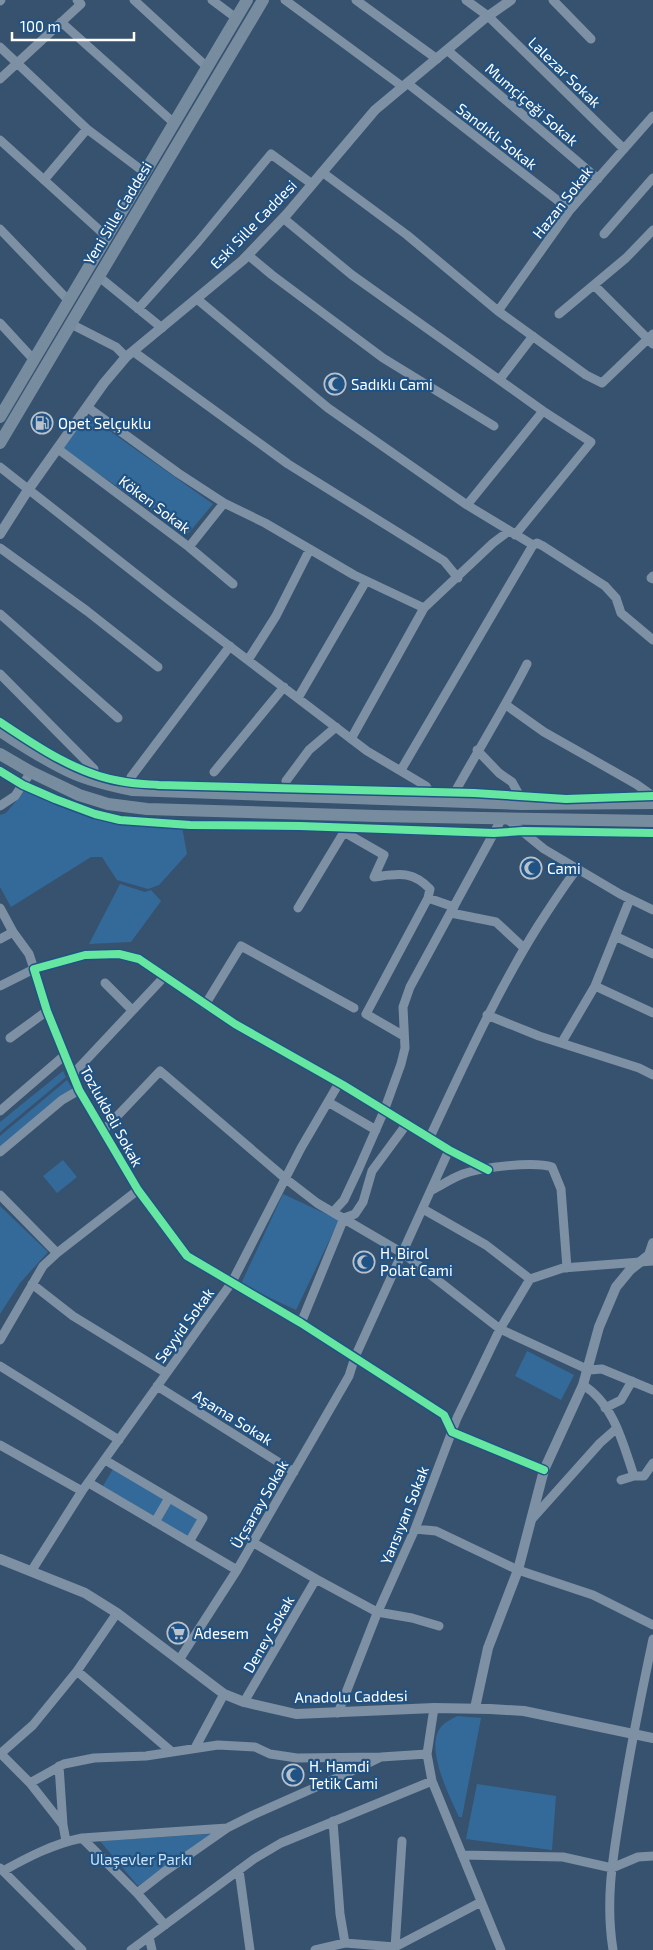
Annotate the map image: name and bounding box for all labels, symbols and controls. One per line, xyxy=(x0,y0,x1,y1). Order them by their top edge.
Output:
scale bar xyxy=(12,10,135,42)
text: 100 m xyxy=(20,17,61,35)
street label: Lalezar Sokak xyxy=(525,33,605,111)
street label: Mumçiçeği Sokak xyxy=(481,59,582,150)
street label: Sandıklı Sokak xyxy=(453,99,541,173)
street label: Yeni Sille Caddesi xyxy=(79,158,155,268)
street label: Hazan Sokak xyxy=(528,162,596,242)
street label: Eski Sille Caddesi xyxy=(206,176,300,272)
mosque icon: Sadıklı Cami xyxy=(323,372,347,396)
place label: Sadıklı Cami xyxy=(351,375,433,393)
fuel station icon: Opet Selçuklu xyxy=(30,411,54,435)
place label: Opet Selçuklu xyxy=(58,414,151,433)
street label: Köken Sokak xyxy=(116,471,195,537)
mosque icon: Cami xyxy=(519,856,543,880)
place label: Cami xyxy=(547,859,581,877)
street label: Tozlukbeli Sokak xyxy=(77,1062,147,1170)
place label: H. Birol Polat Cami xyxy=(380,1244,453,1279)
mosque icon: H. Birol Polat Cami xyxy=(352,1250,376,1274)
street label: Seyyid Sokak xyxy=(151,1284,217,1366)
street label: Aşama Sokak xyxy=(189,1385,276,1450)
street label: Üçsaray Sokak xyxy=(226,1456,293,1552)
street label: Yansıyan Sokak xyxy=(376,1463,432,1567)
street label: Deney Sokak xyxy=(239,1592,298,1676)
supermarket icon: Adesem xyxy=(166,1621,190,1645)
place label: Adesem xyxy=(194,1624,249,1642)
street label: Anadolu Caddesi xyxy=(294,1686,408,1706)
place label: H. Hamdi Tetik Cami xyxy=(309,1757,378,1792)
mosque icon: H. Hamdi Tetik Cami xyxy=(281,1763,305,1787)
park label: Ulaşevler Parkı xyxy=(90,1850,192,1869)

